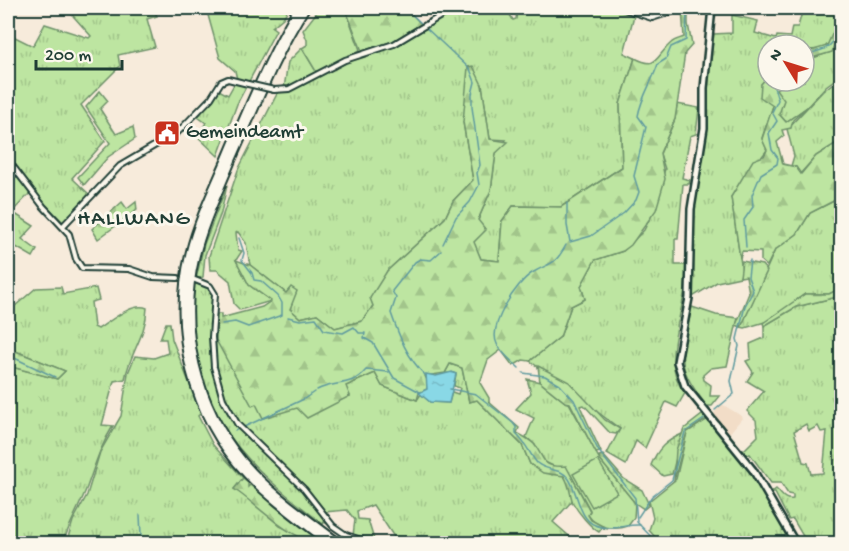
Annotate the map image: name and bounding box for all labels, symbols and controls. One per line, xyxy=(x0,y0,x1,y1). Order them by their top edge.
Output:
scale bar xyxy=(36,33,122,71)
north arrow xyxy=(756,33,816,93)
text: 200 m xyxy=(45,46,92,67)
text: N xyxy=(766,46,788,66)
public building icon: Gemeindeamt xyxy=(152,118,182,148)
place label: Gemeindeamt xyxy=(186,122,305,145)
district label: HALLWANG xyxy=(77,207,191,233)

